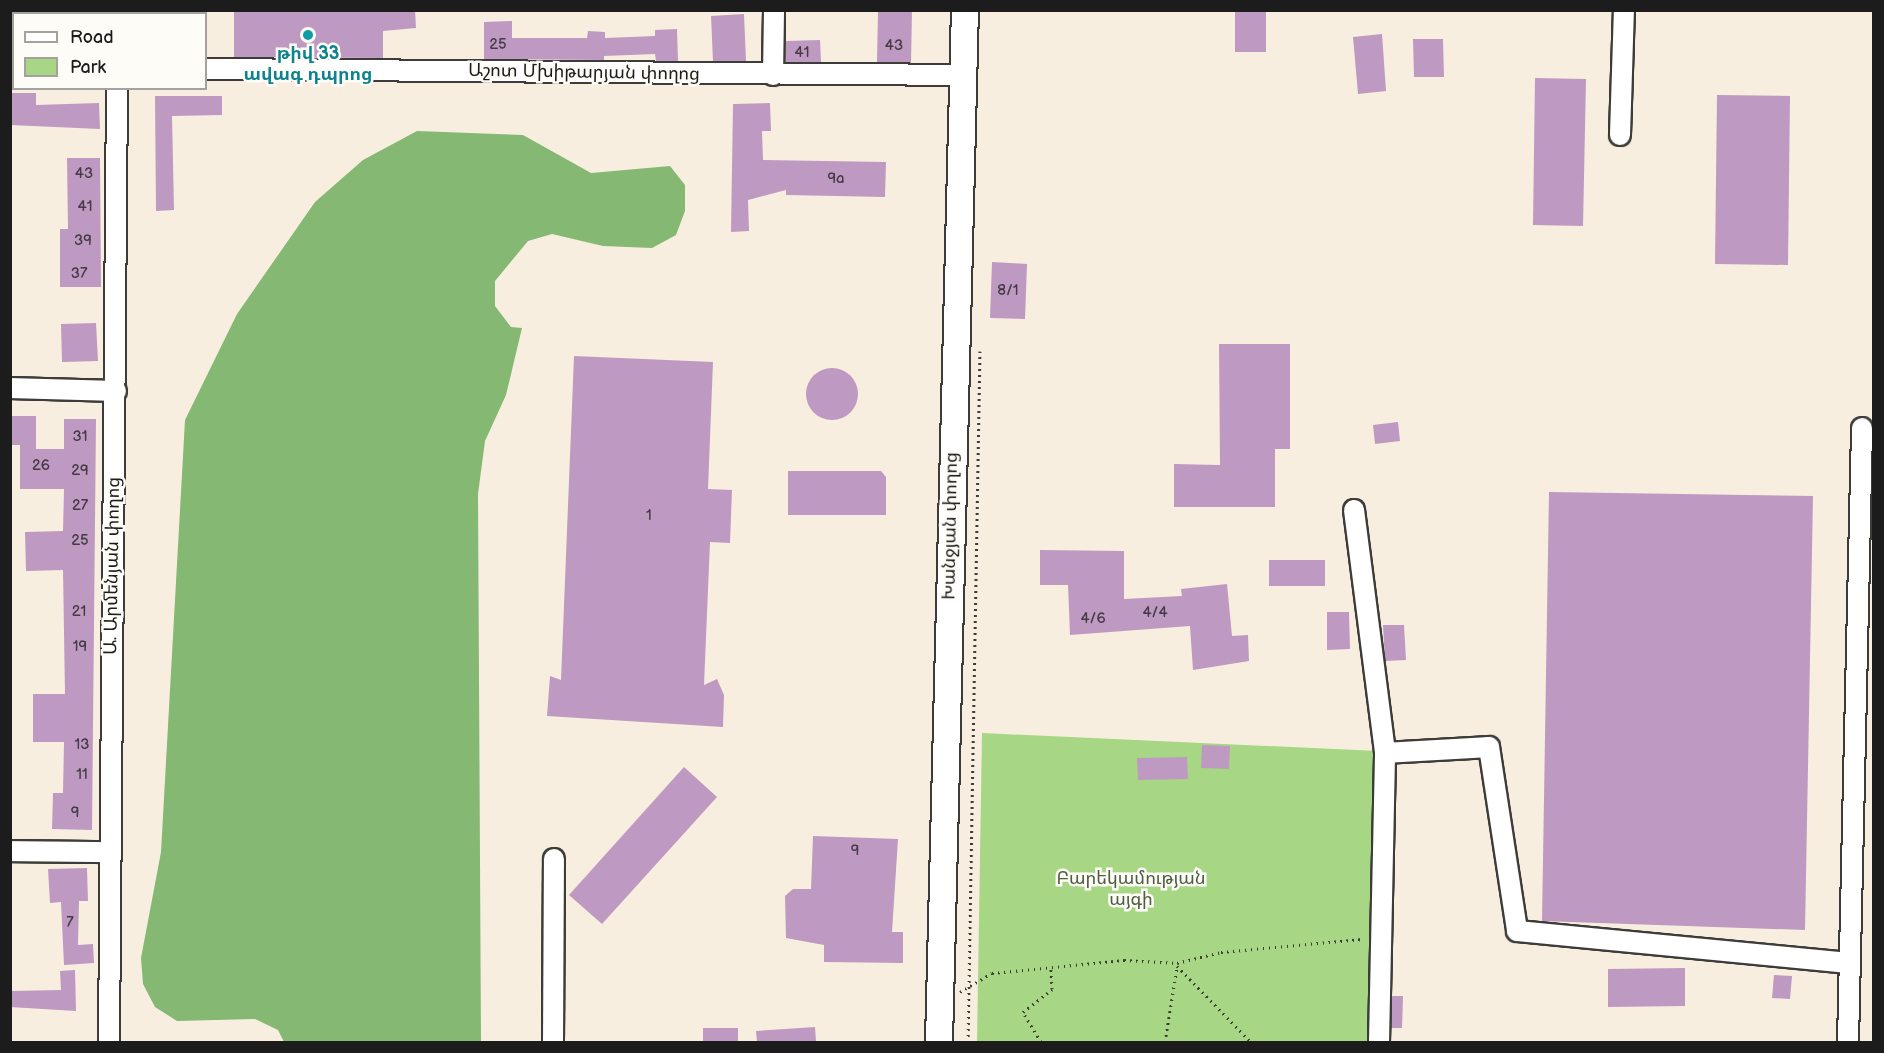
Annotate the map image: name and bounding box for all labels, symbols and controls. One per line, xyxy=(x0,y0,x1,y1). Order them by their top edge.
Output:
legend xyxy=(12,12,207,90)
text: Road xyxy=(70,27,114,48)
marker: թիվ 33 ավագ դպրոց xyxy=(301,28,315,42)
house number: 25 xyxy=(489,36,507,54)
house number: 43 xyxy=(885,37,903,55)
place label: թիվ 33 ավագ դպրոց xyxy=(244,44,372,86)
house number: 41 xyxy=(795,44,809,62)
text: Park xyxy=(70,57,106,78)
street label: Աշոտ Մխիթարյան փողոց xyxy=(468,60,700,86)
house number: 43 xyxy=(75,165,93,183)
house number: 9a xyxy=(827,170,845,188)
house number: 41 xyxy=(78,198,92,216)
house number: 39 xyxy=(74,232,92,250)
house number: 37 xyxy=(71,265,87,283)
house number: 8/1 xyxy=(997,282,1019,300)
house number: 31 xyxy=(72,428,88,446)
street label: Խանջյան փողոց xyxy=(939,452,963,600)
house number: 26 xyxy=(32,457,50,475)
house number: 29 xyxy=(71,462,89,480)
street label: Ա. Արմենյան փողոց xyxy=(101,477,125,655)
house number: 27 xyxy=(72,497,88,515)
house number: 1 xyxy=(646,507,652,525)
house number: 25 xyxy=(71,532,89,550)
house number: 21 xyxy=(72,603,86,621)
house number: 4/4 xyxy=(1142,604,1168,622)
house number: 4/6 xyxy=(1080,610,1106,628)
house number: 19 xyxy=(73,638,87,656)
house number: 13 xyxy=(74,736,90,754)
house number: 11 xyxy=(76,766,88,784)
house number: 9 xyxy=(71,804,79,822)
house number: 9 xyxy=(851,842,859,860)
park label: Բարեկամության այգի xyxy=(1056,869,1206,912)
house number: 7 xyxy=(66,914,74,932)

